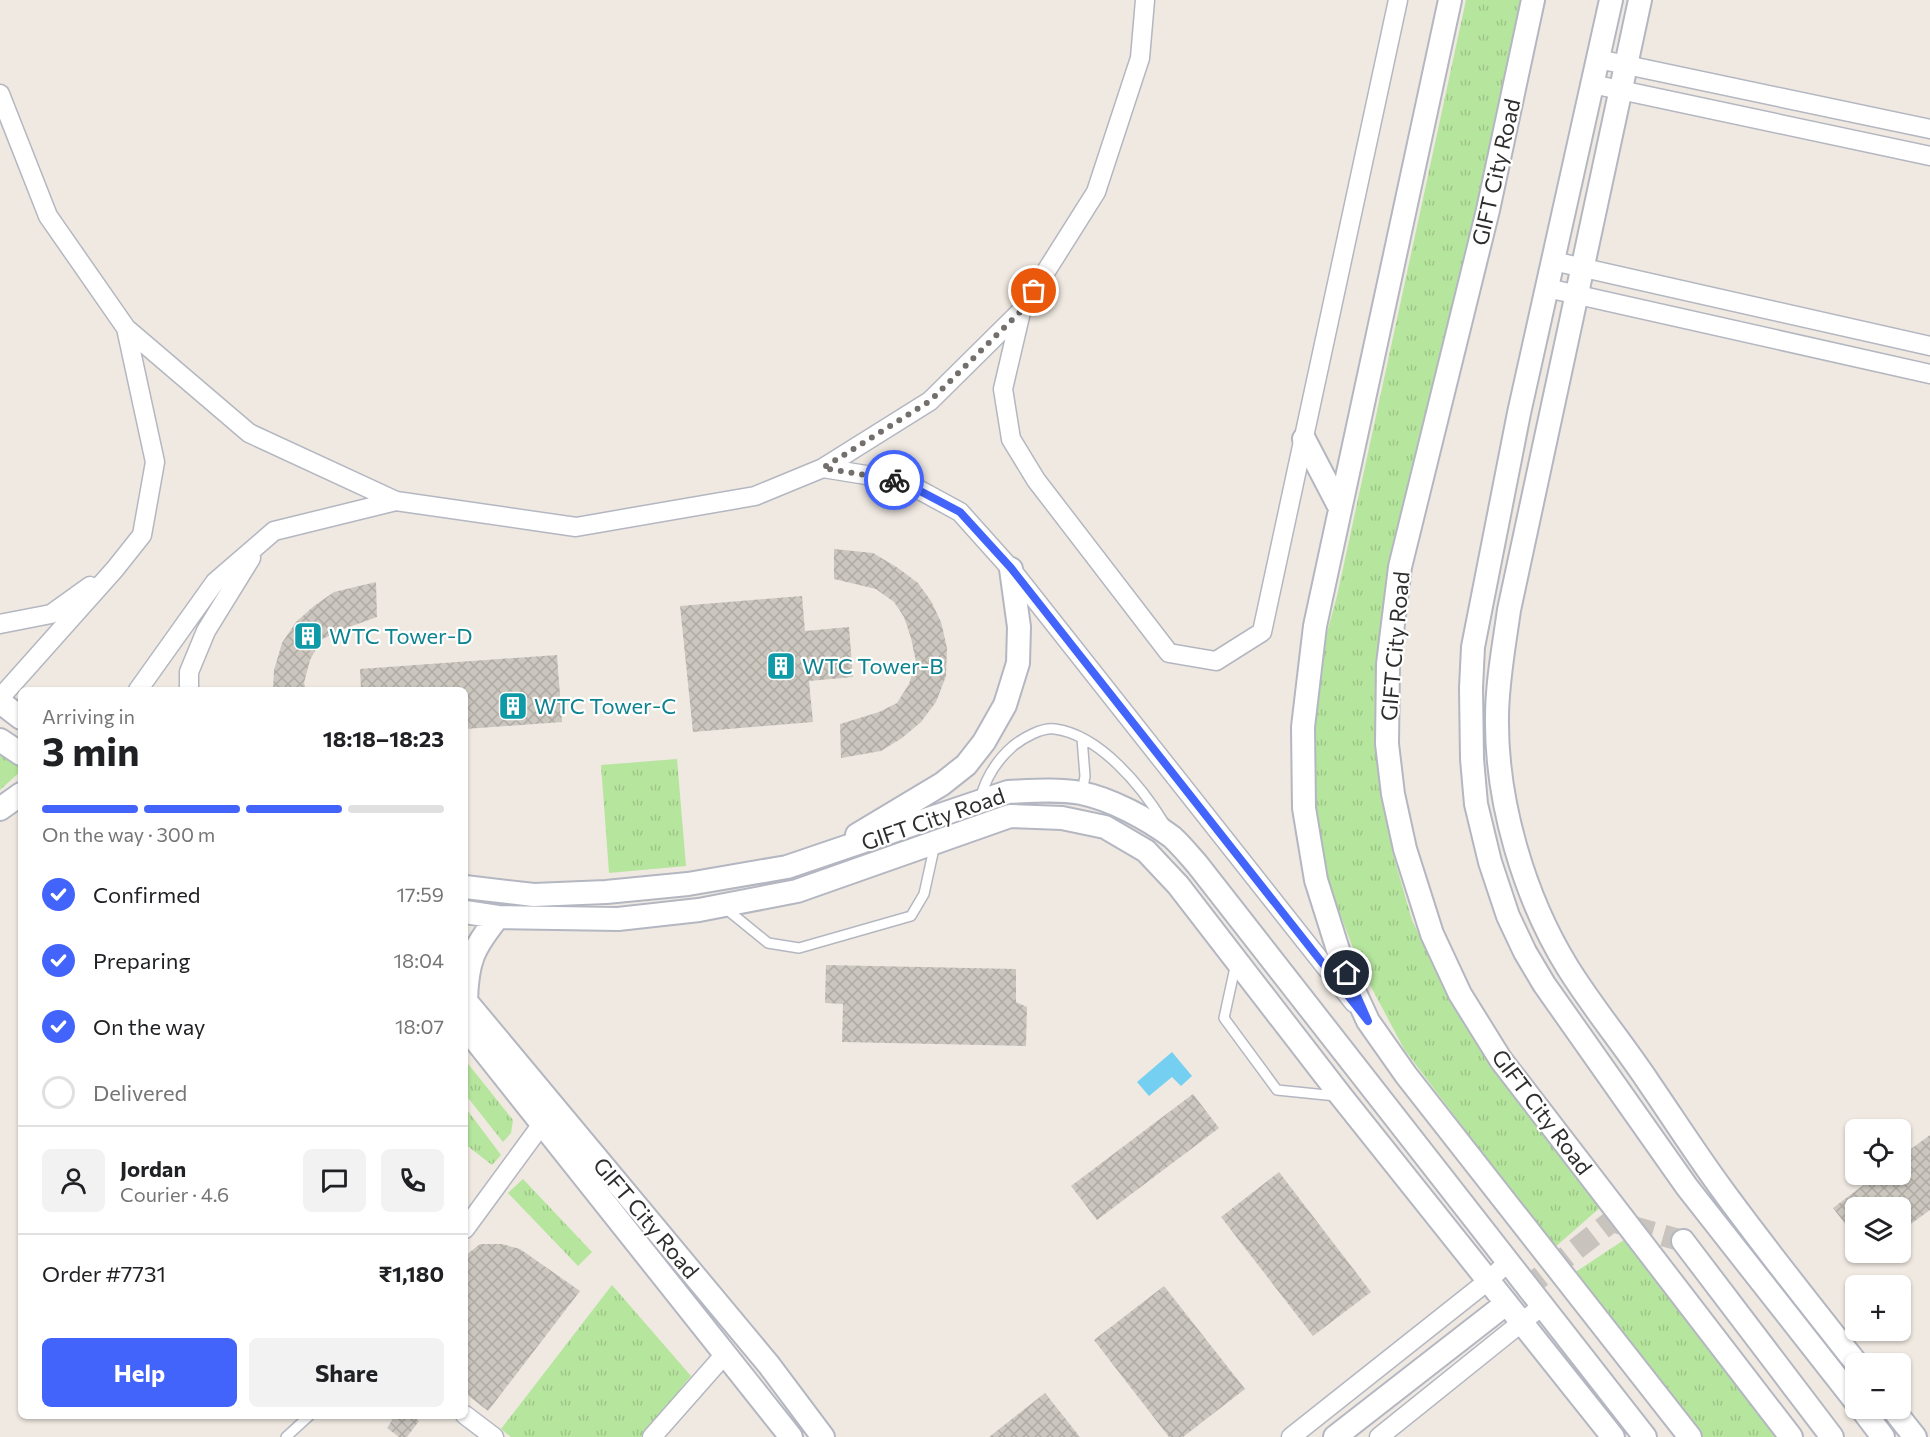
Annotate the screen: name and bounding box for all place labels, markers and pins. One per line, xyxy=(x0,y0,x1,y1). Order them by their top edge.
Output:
pin xyxy=(1008,265,1059,316)
building icon: WTC Tower-D xyxy=(292,620,324,652)
place label: WTC Tower-D xyxy=(329,622,472,649)
building icon: WTC Tower-B xyxy=(765,650,797,682)
place label: WTC Tower-B xyxy=(802,652,943,679)
building icon: WTC Tower-C xyxy=(497,690,529,722)
place label: WTC Tower-C xyxy=(534,692,676,719)
pin xyxy=(1321,947,1372,998)

